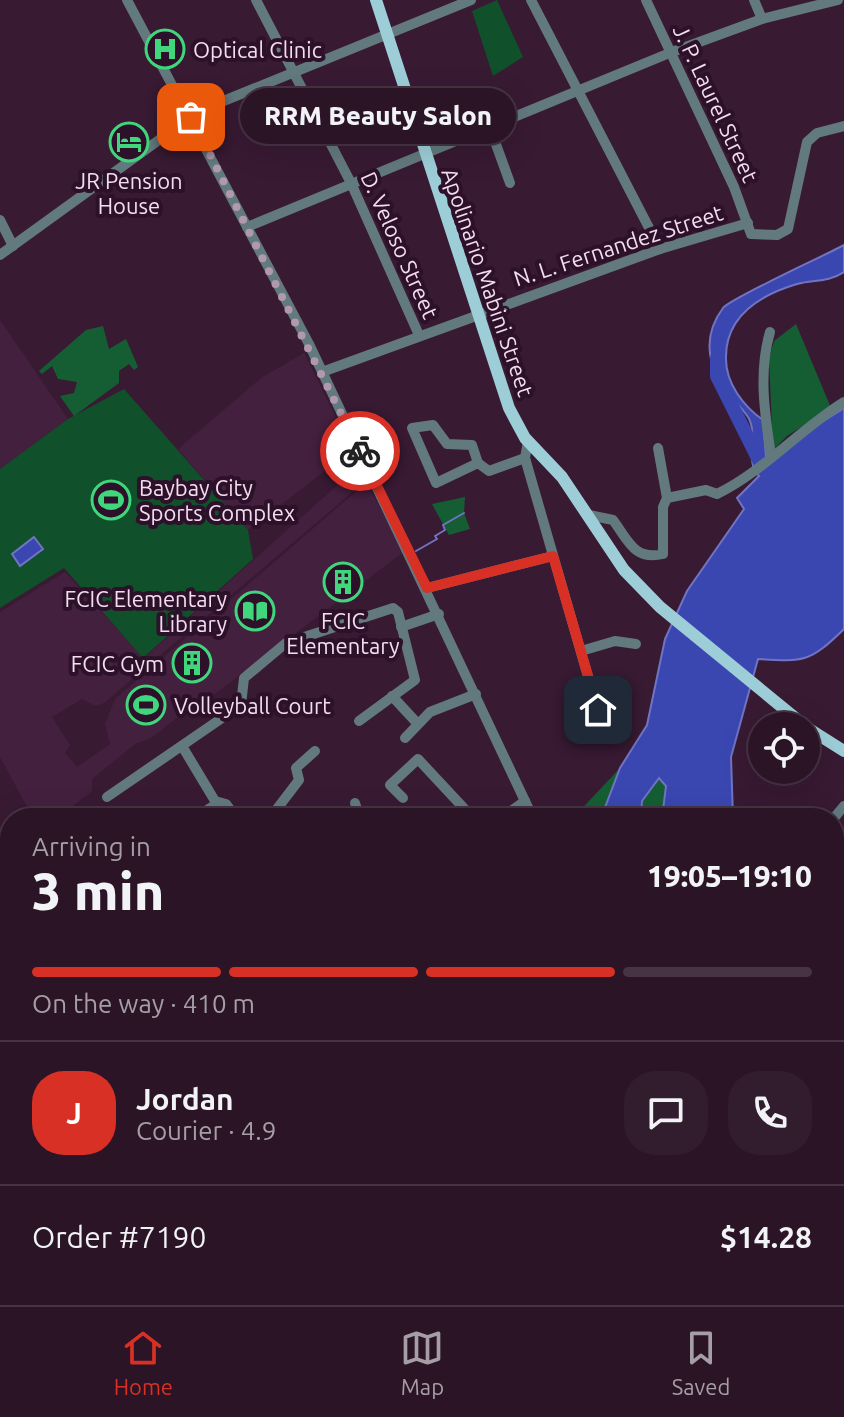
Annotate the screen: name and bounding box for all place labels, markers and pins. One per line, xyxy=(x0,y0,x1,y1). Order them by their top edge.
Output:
hospital icon: Optical Clinic xyxy=(144,28,186,70)
place label: Optical Clinic xyxy=(193,37,322,62)
pin xyxy=(157,83,225,151)
callout: RRM Beauty Salon xyxy=(239,89,515,145)
hotel icon: JR Pension House xyxy=(108,121,150,163)
place label: JR Pension House xyxy=(75,168,183,218)
place label: Baybay City Sports Complex xyxy=(139,475,295,525)
sports icon: Baybay City Sports Complex xyxy=(90,479,132,521)
building icon: FCIC Elementary xyxy=(322,561,364,603)
place label: FCIC Elementary Library xyxy=(65,586,227,636)
library icon: FCIC Elementary Library xyxy=(234,590,276,632)
place label: FCIC Elementary xyxy=(286,608,400,658)
building icon: FCIC Gym xyxy=(171,642,213,684)
place label: FCIC Gym xyxy=(71,651,164,676)
pin xyxy=(564,676,632,744)
sports icon: Volleyball Court xyxy=(125,684,167,726)
place label: Volleyball Court xyxy=(174,693,331,718)

